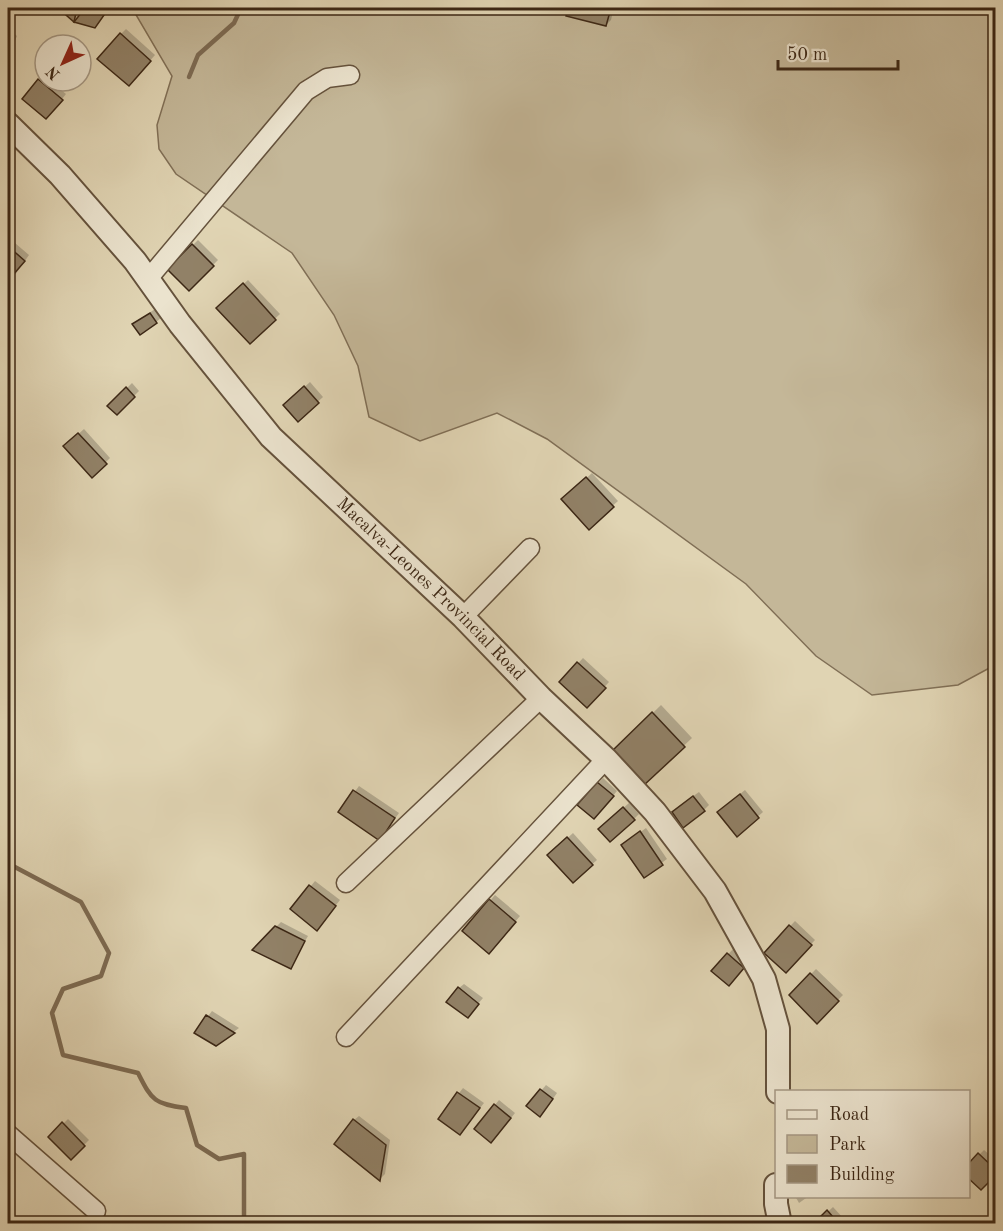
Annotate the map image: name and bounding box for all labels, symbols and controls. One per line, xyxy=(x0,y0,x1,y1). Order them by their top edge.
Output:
north arrow xyxy=(33,33,93,93)
scale bar xyxy=(778,33,898,71)
text: 50 m xyxy=(787,46,827,64)
text: N xyxy=(43,62,64,82)
street label: Macalva-Leones Provincial Road xyxy=(333,494,528,684)
legend xyxy=(775,1090,970,1198)
text: Road xyxy=(829,1106,869,1124)
text: Park xyxy=(829,1136,866,1154)
text: Building xyxy=(829,1166,895,1184)

